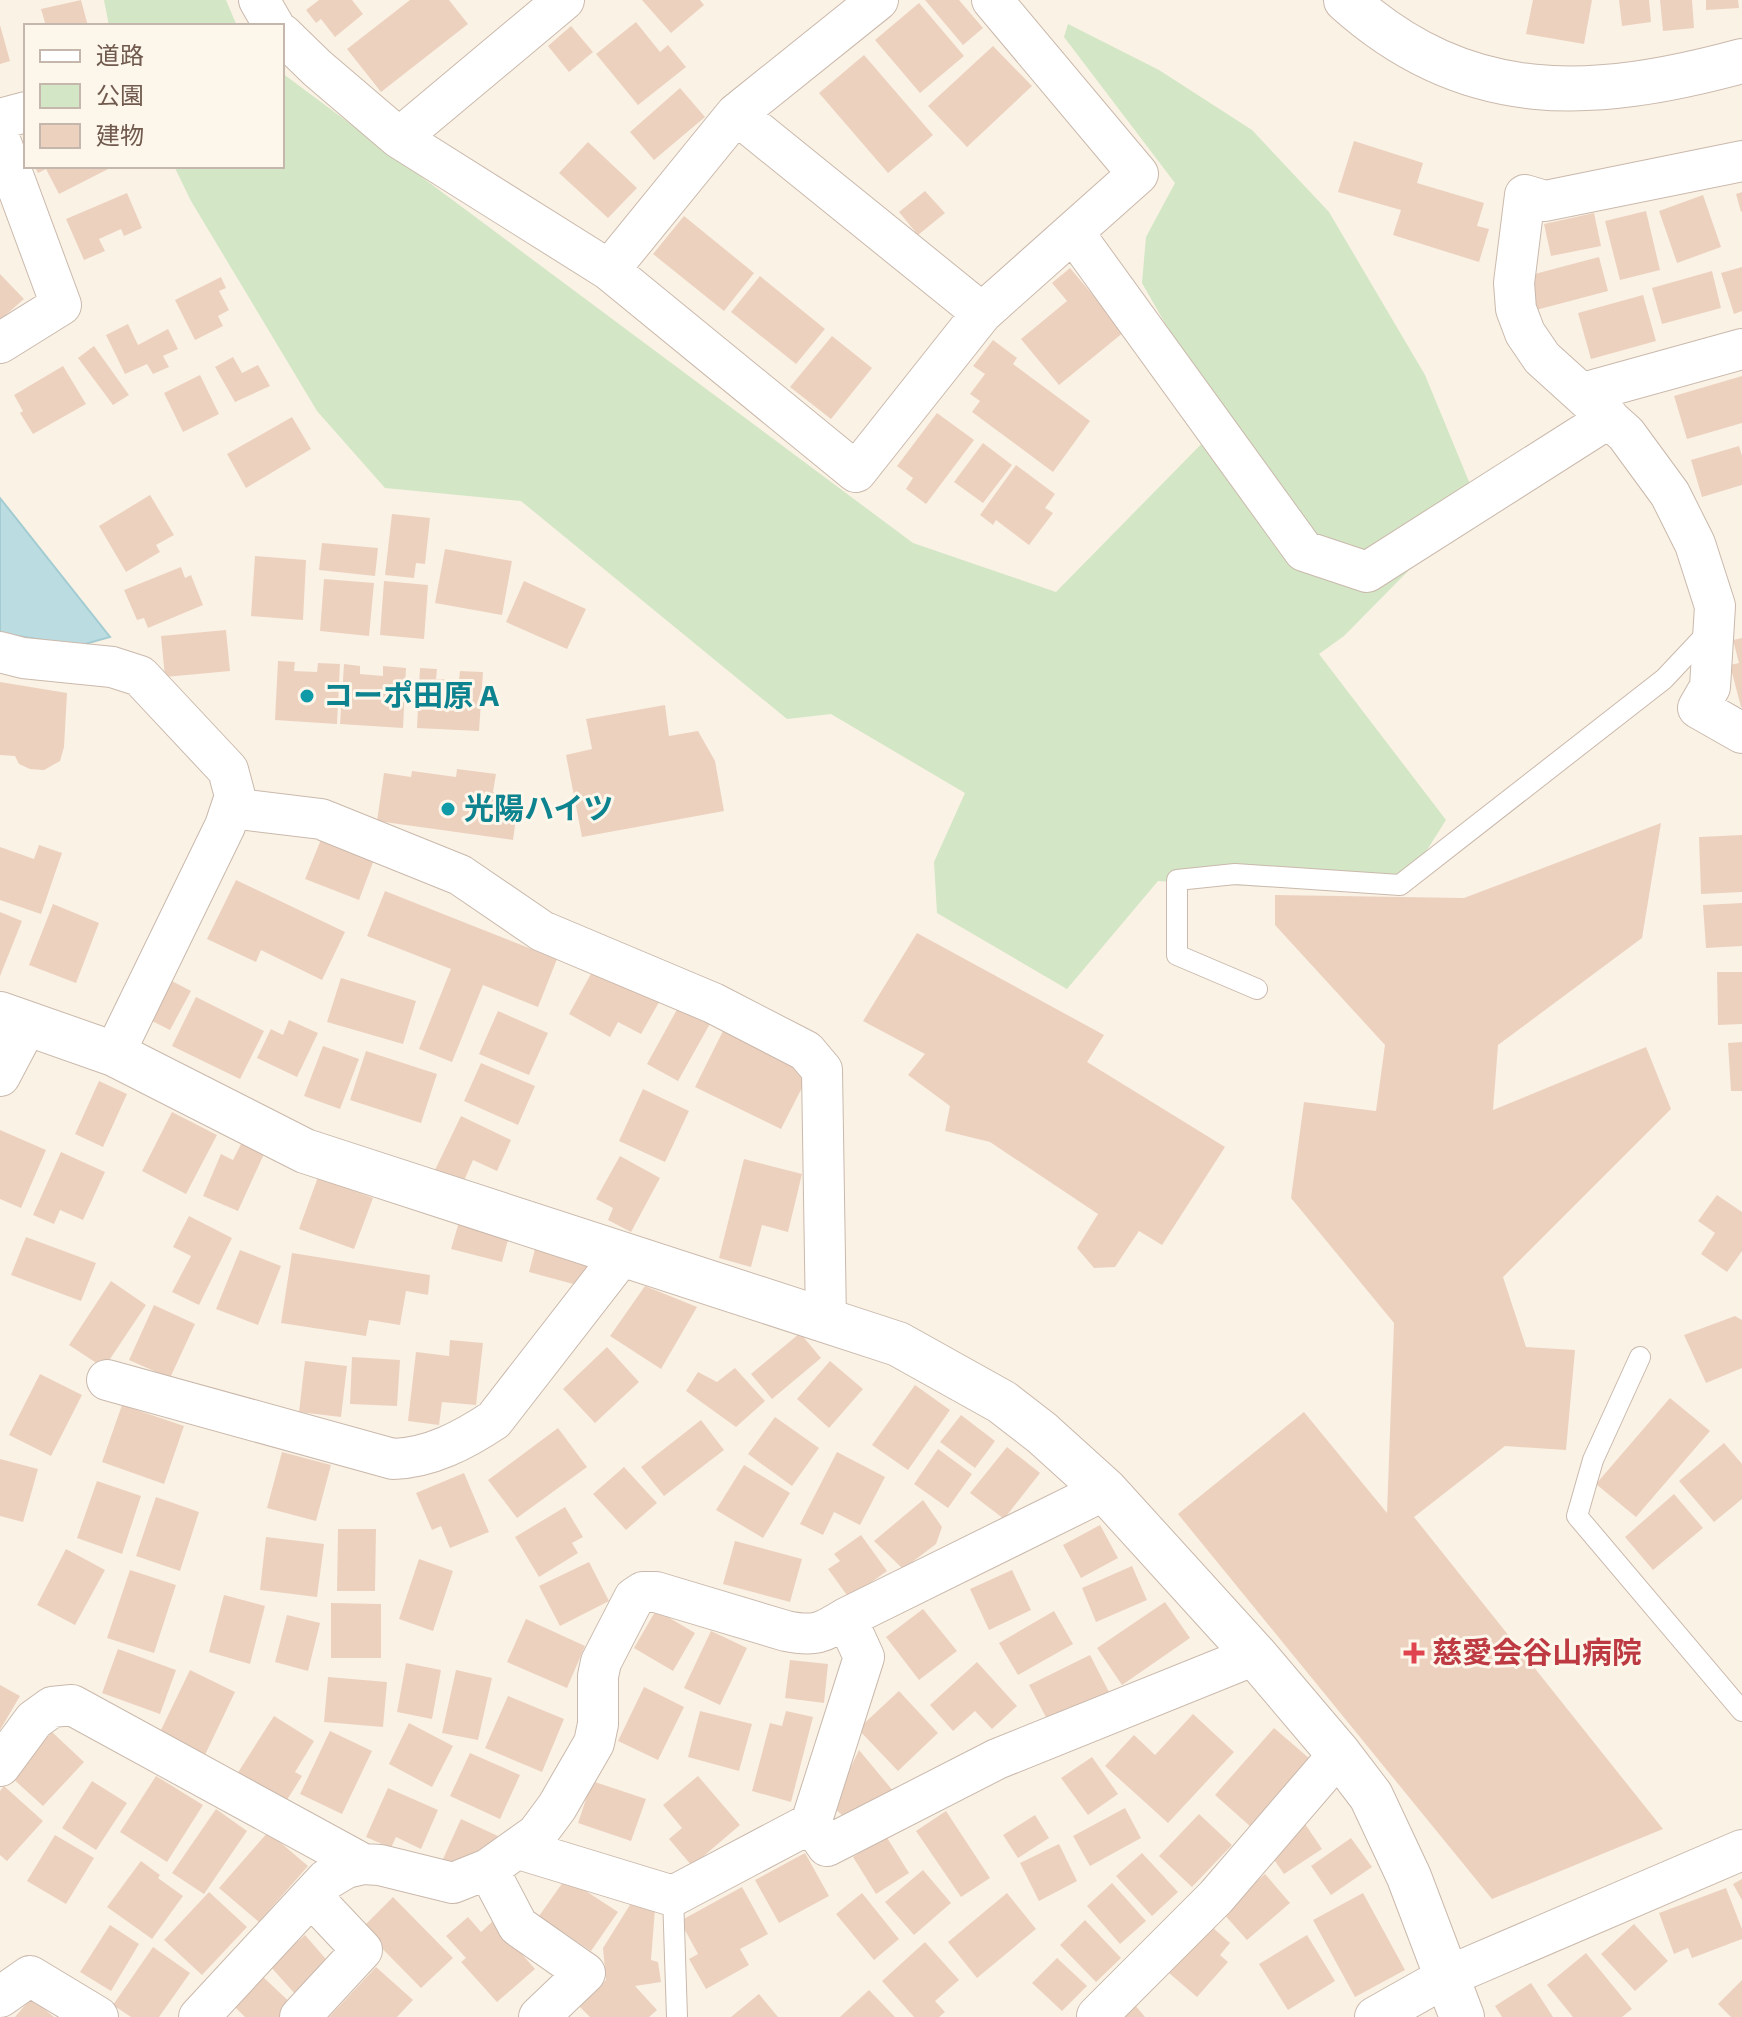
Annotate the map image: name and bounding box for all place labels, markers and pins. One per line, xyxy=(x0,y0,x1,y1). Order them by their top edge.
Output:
place label: コーポ田原 A xyxy=(323,676,499,712)
marker: コーポ田原 A xyxy=(298,687,316,705)
place label: 光陽ハイツ xyxy=(464,789,613,825)
marker: 光陽ハイツ xyxy=(439,800,457,818)
place label: 慈愛会谷山病院 xyxy=(1432,1633,1642,1669)
marker: 慈愛会谷山病院 xyxy=(1403,1642,1425,1664)

